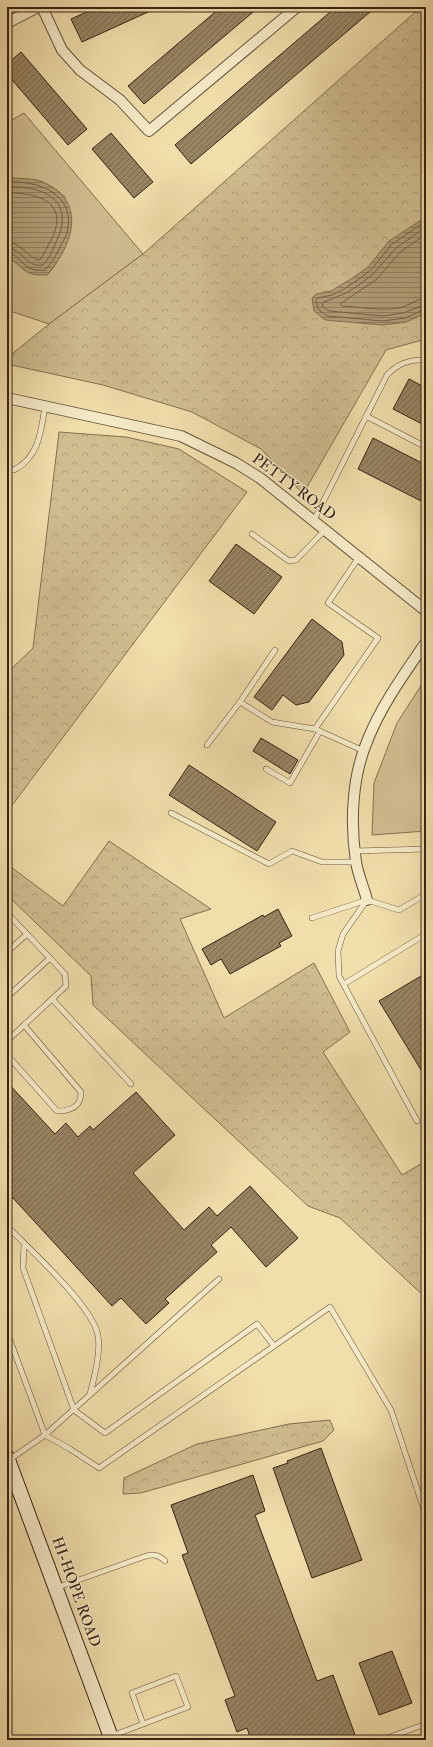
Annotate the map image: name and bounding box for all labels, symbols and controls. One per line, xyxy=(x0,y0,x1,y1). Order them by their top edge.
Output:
street label: PETTY ROAD xyxy=(248,449,340,525)
street label: HI-HOPE ROAD xyxy=(47,1534,105,1650)

